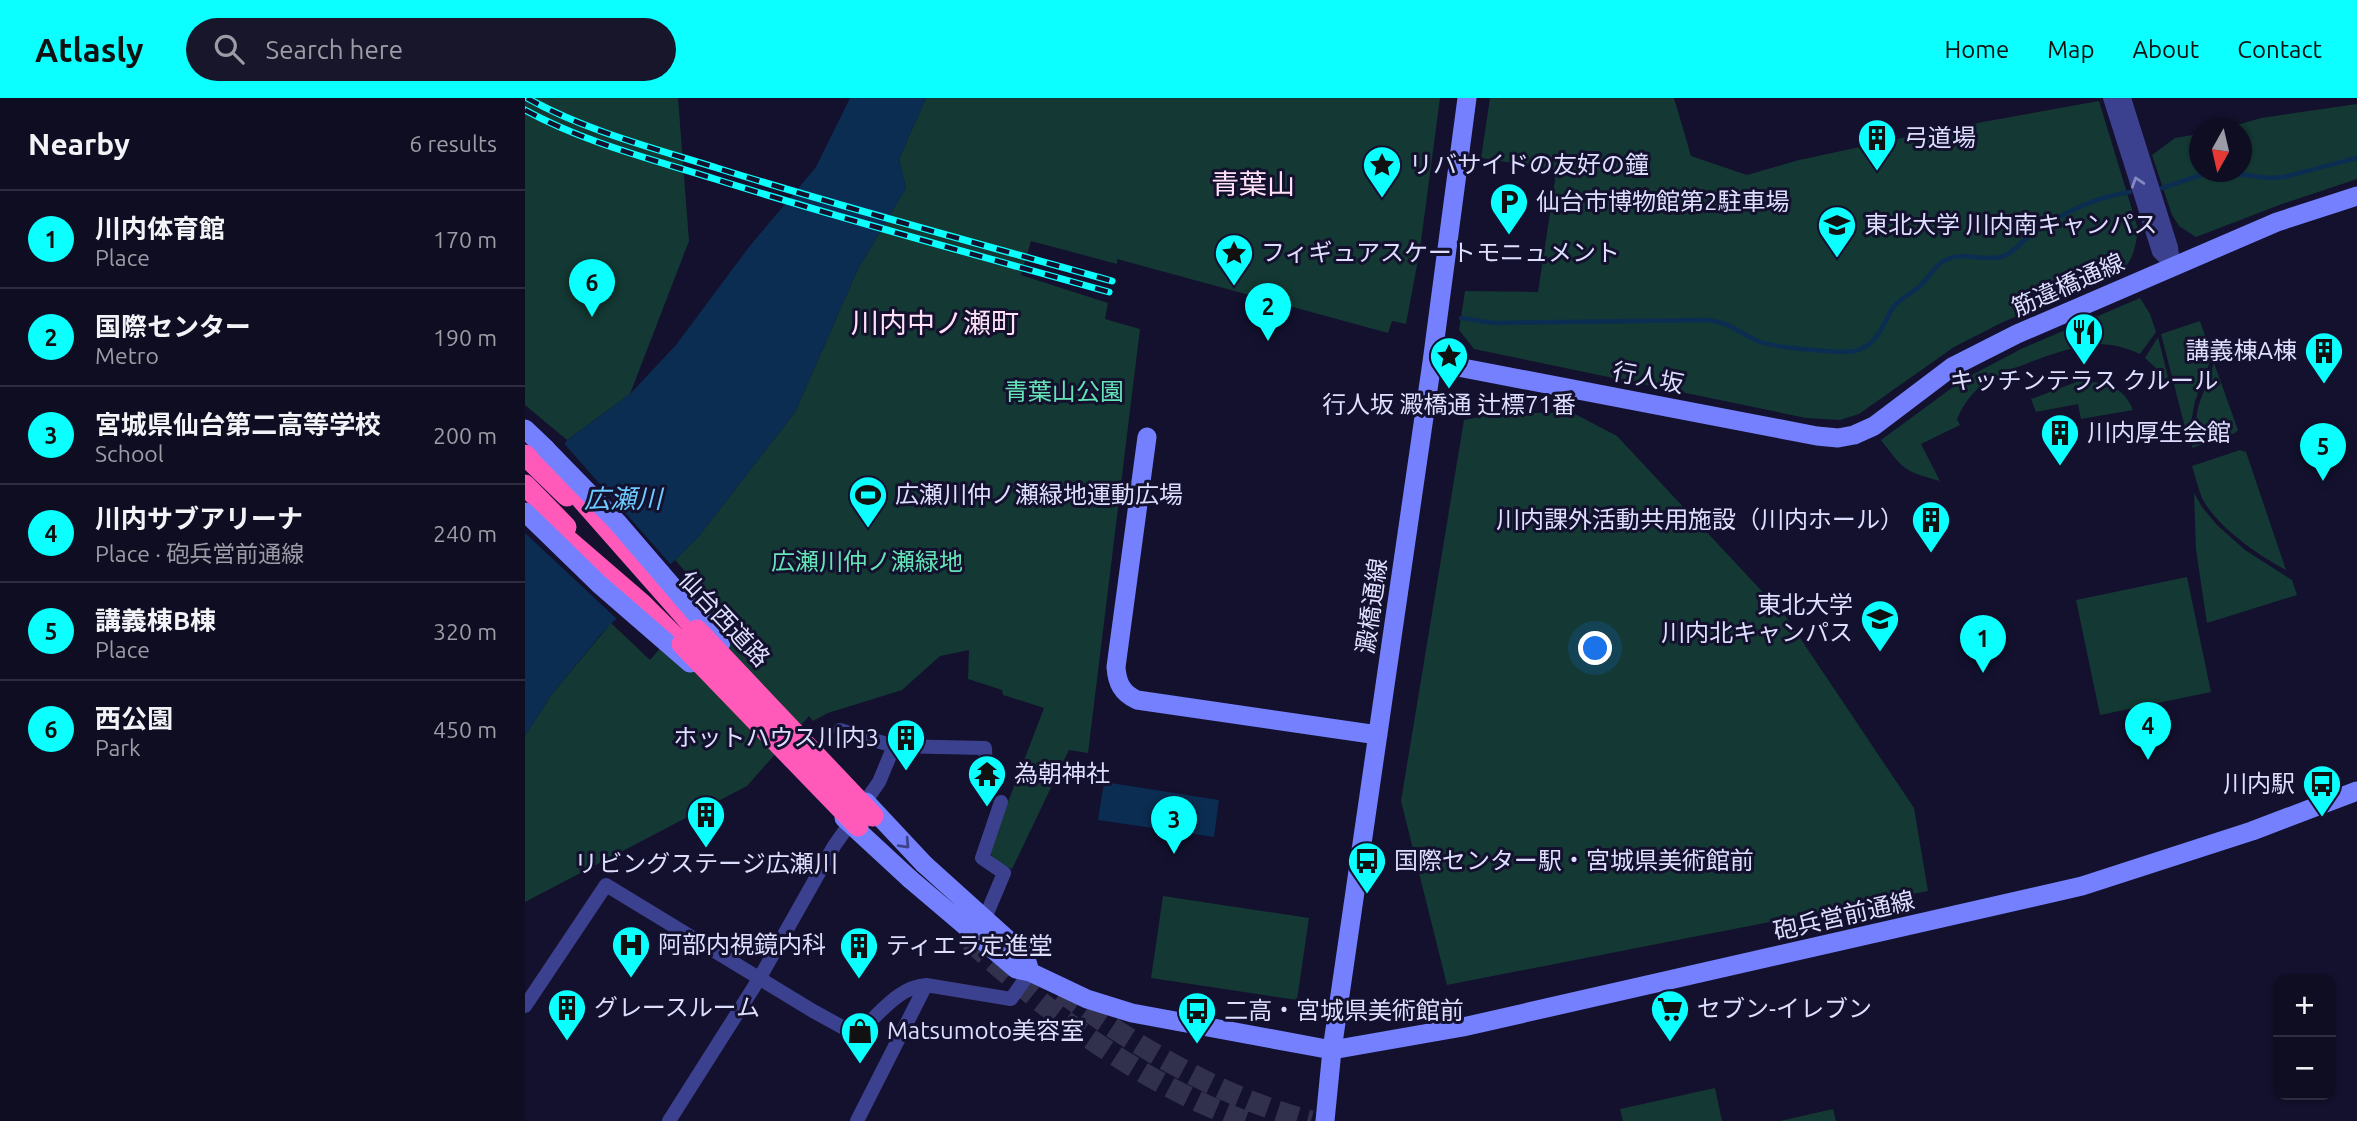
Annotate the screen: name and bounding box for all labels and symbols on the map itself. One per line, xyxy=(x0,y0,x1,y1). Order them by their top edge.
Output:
building icon: 弓道場 xyxy=(1856,117,1898,172)
north arrow xyxy=(2189,119,2252,182)
place label: 弓道場 xyxy=(1904,124,1976,151)
place icon: リバサイドの友好の鐘 xyxy=(1361,144,1403,199)
place label: リバサイドの友好の鐘 xyxy=(1409,151,1649,178)
district label: 青葉山 xyxy=(1211,168,1295,199)
one-way arrow xyxy=(2130,176,2145,188)
parking icon: 仙台市博物館第2駐車場 xyxy=(1488,181,1530,236)
place label: 仙台市博物館第2駐車場 xyxy=(1536,188,1790,215)
school or university icon: 東北大学 川内南キャンパス xyxy=(1816,204,1858,259)
place label: 東北大学 川内南キャンパス xyxy=(1864,211,2158,238)
place icon: フィギュアスケートモニュメント xyxy=(1213,232,1255,287)
place label: フィギュアスケートモニュメント xyxy=(1261,239,1620,266)
street label: 筋違橋通線 xyxy=(2007,248,2128,321)
pin: 6 xyxy=(569,259,615,317)
pin: 2 xyxy=(1245,283,1291,341)
district label: 川内中ノ瀬町 xyxy=(851,307,1019,338)
restaurant icon: キッチンテラス クルール xyxy=(2063,311,2105,366)
building icon: 講義棟A棟 xyxy=(2303,330,2345,385)
place icon: 行人坂 澱橋通 辻標71番 xyxy=(1428,335,1470,390)
place label: 講義棟A棟 xyxy=(2185,337,2297,364)
street label: 行人坂 xyxy=(1610,357,1686,398)
place label: キッチンテラス クルール xyxy=(1950,367,2218,394)
park label: 青葉山公園 xyxy=(1004,378,1124,405)
place label: 行人坂 澱橋通 辻標71番 xyxy=(1322,391,1576,418)
building icon: 川内厚生会館 xyxy=(2039,412,2081,467)
place label: 川内厚生会館 xyxy=(2087,419,2231,446)
pin: 5 xyxy=(2300,423,2346,481)
sports icon: 広瀬川仲ノ瀬緑地運動広場 xyxy=(847,474,889,529)
place label: 広瀬川仲ノ瀬緑地運動広場 xyxy=(895,481,1183,508)
water label: 広瀬川 xyxy=(584,484,665,513)
building icon: 川内課外活動共用施設（川内ホール） xyxy=(1910,499,1952,554)
place label: 川内課外活動共用施設（川内ホール） xyxy=(1496,506,1904,533)
park label: 広瀬川仲ノ瀬緑地 xyxy=(771,548,963,575)
street label: 澱橋通線 xyxy=(1351,557,1392,655)
street label: 仙台西道路 xyxy=(674,566,775,672)
place label: 東北大学 川内北キャンパス xyxy=(1661,591,1853,646)
school or university icon: 東北大学 川内北キャンパス xyxy=(1859,598,1901,653)
pin: 1 xyxy=(1960,615,2006,673)
your location xyxy=(1578,631,1612,665)
pin: 4 xyxy=(2125,702,2171,760)
building icon: ホットハウス川内3 xyxy=(885,717,927,772)
place label: ホットハウス川内3 xyxy=(673,724,879,751)
temple icon: 為朝神社 xyxy=(966,753,1008,808)
place label: 為朝神社 xyxy=(1014,760,1110,787)
bus stop icon: 川内駅 xyxy=(2301,763,2343,818)
place label: 川内駅 xyxy=(2223,770,2295,797)
building icon: リビングステージ広瀬川 xyxy=(685,794,727,849)
pin: 3 xyxy=(1151,796,1197,854)
one-way arrow xyxy=(897,835,910,848)
bus stop icon: 国際センター駅・宮城県美術館前 xyxy=(1346,840,1388,895)
place label: 国際センター駅・宮城県美術館前 xyxy=(1394,847,1754,874)
place label: リビングステージ広瀬川 xyxy=(574,850,838,877)
street label: 砲兵営前通線 xyxy=(1771,886,1917,945)
hospital icon: 阿部内視鏡内科 xyxy=(610,924,652,979)
building icon: ティエラ定進堂 xyxy=(838,925,880,980)
place label: 阿部内視鏡内科 xyxy=(658,931,826,958)
place label: ティエラ定進堂 xyxy=(886,932,1053,959)
building icon: グレースルーム xyxy=(546,987,588,1042)
supermarket icon: セブン-イレブン xyxy=(1649,988,1691,1043)
bus stop icon: 二高・宮城県美術館前 xyxy=(1176,990,1218,1045)
place label: グレースルーム xyxy=(594,994,760,1021)
place label: セブン-イレブン xyxy=(1697,995,1872,1022)
place label: 二高・宮城県美術館前 xyxy=(1224,997,1464,1024)
shop icon: Matsumoto美容室 xyxy=(839,1010,881,1065)
place label: Matsumoto美容室 xyxy=(887,1017,1084,1044)

